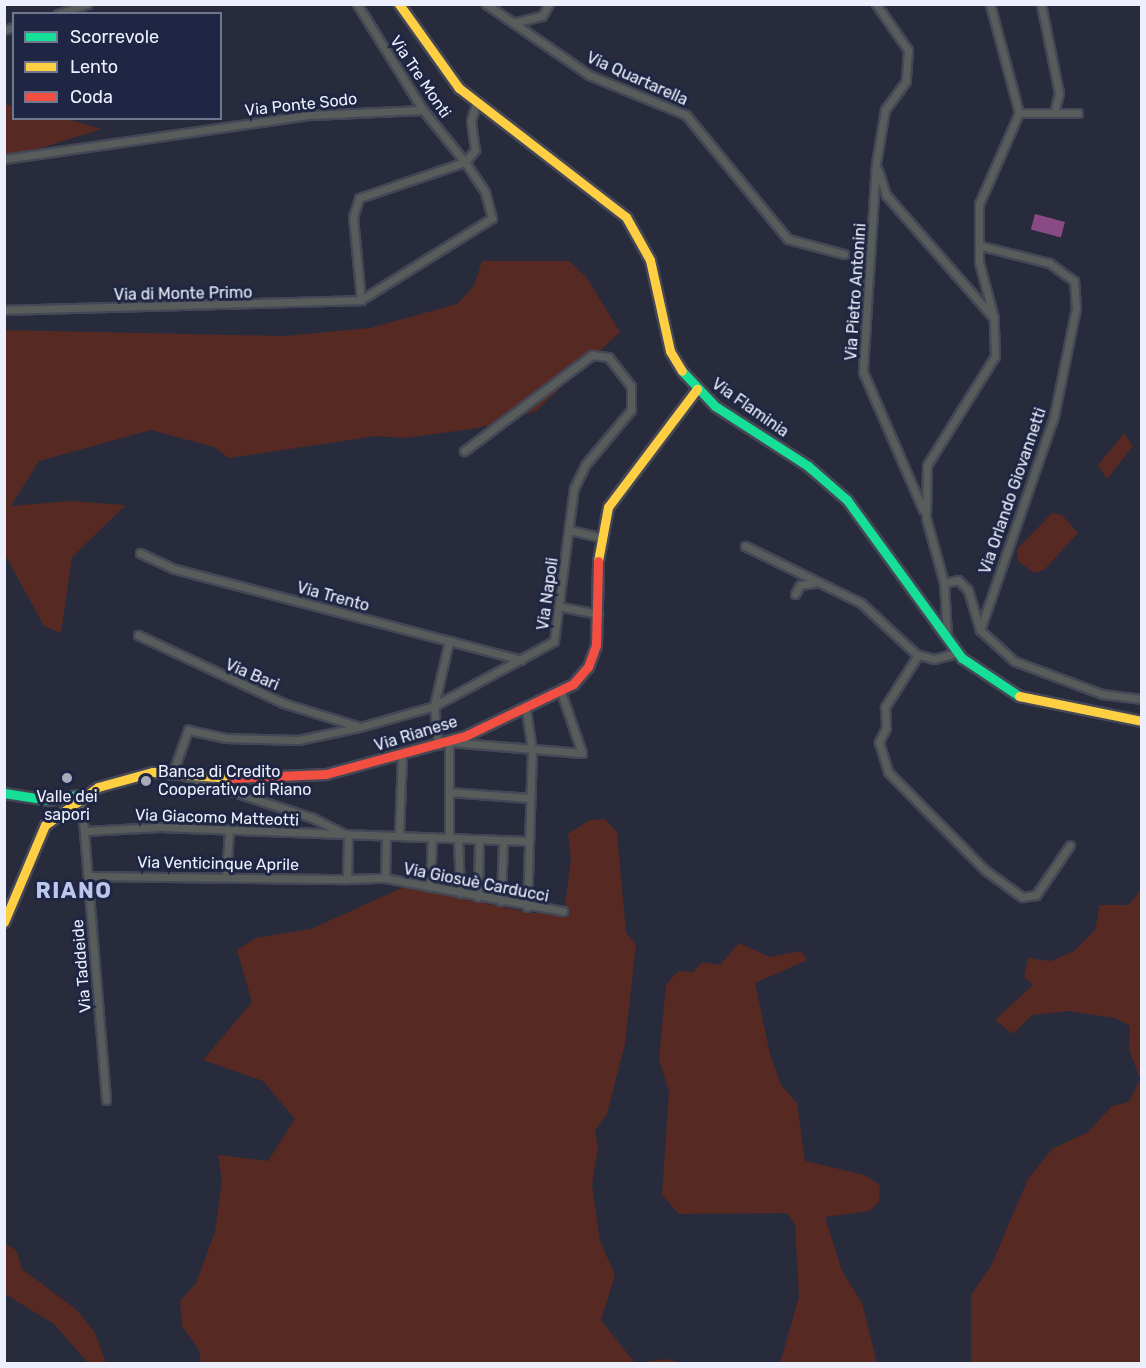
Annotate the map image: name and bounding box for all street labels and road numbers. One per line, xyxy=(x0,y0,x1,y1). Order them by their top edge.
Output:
street label: Via Tre Monti xyxy=(385,32,455,122)
street label: Via Quartarella xyxy=(583,48,691,110)
street label: Via Ponte Sodo xyxy=(244,90,358,120)
street label: Via Pietro Antonini xyxy=(842,222,870,362)
street label: Via di Monte Primo xyxy=(114,283,252,305)
street label: Via Flaminia xyxy=(708,374,792,442)
street label: Via Orlando Giovannetti xyxy=(975,405,1051,577)
street label: Via Napoli xyxy=(533,556,563,632)
street label: Via Trento xyxy=(294,578,372,616)
street label: Via Bari xyxy=(222,655,282,695)
street label: Via Rianese xyxy=(372,712,460,756)
street label: Via Giacomo Matteotti xyxy=(135,806,299,830)
street label: Via Venticinque Aprile xyxy=(136,853,300,875)
street label: Via Giosuè Carducci xyxy=(402,859,550,907)
street label: Via Taddeide xyxy=(68,918,96,1014)

